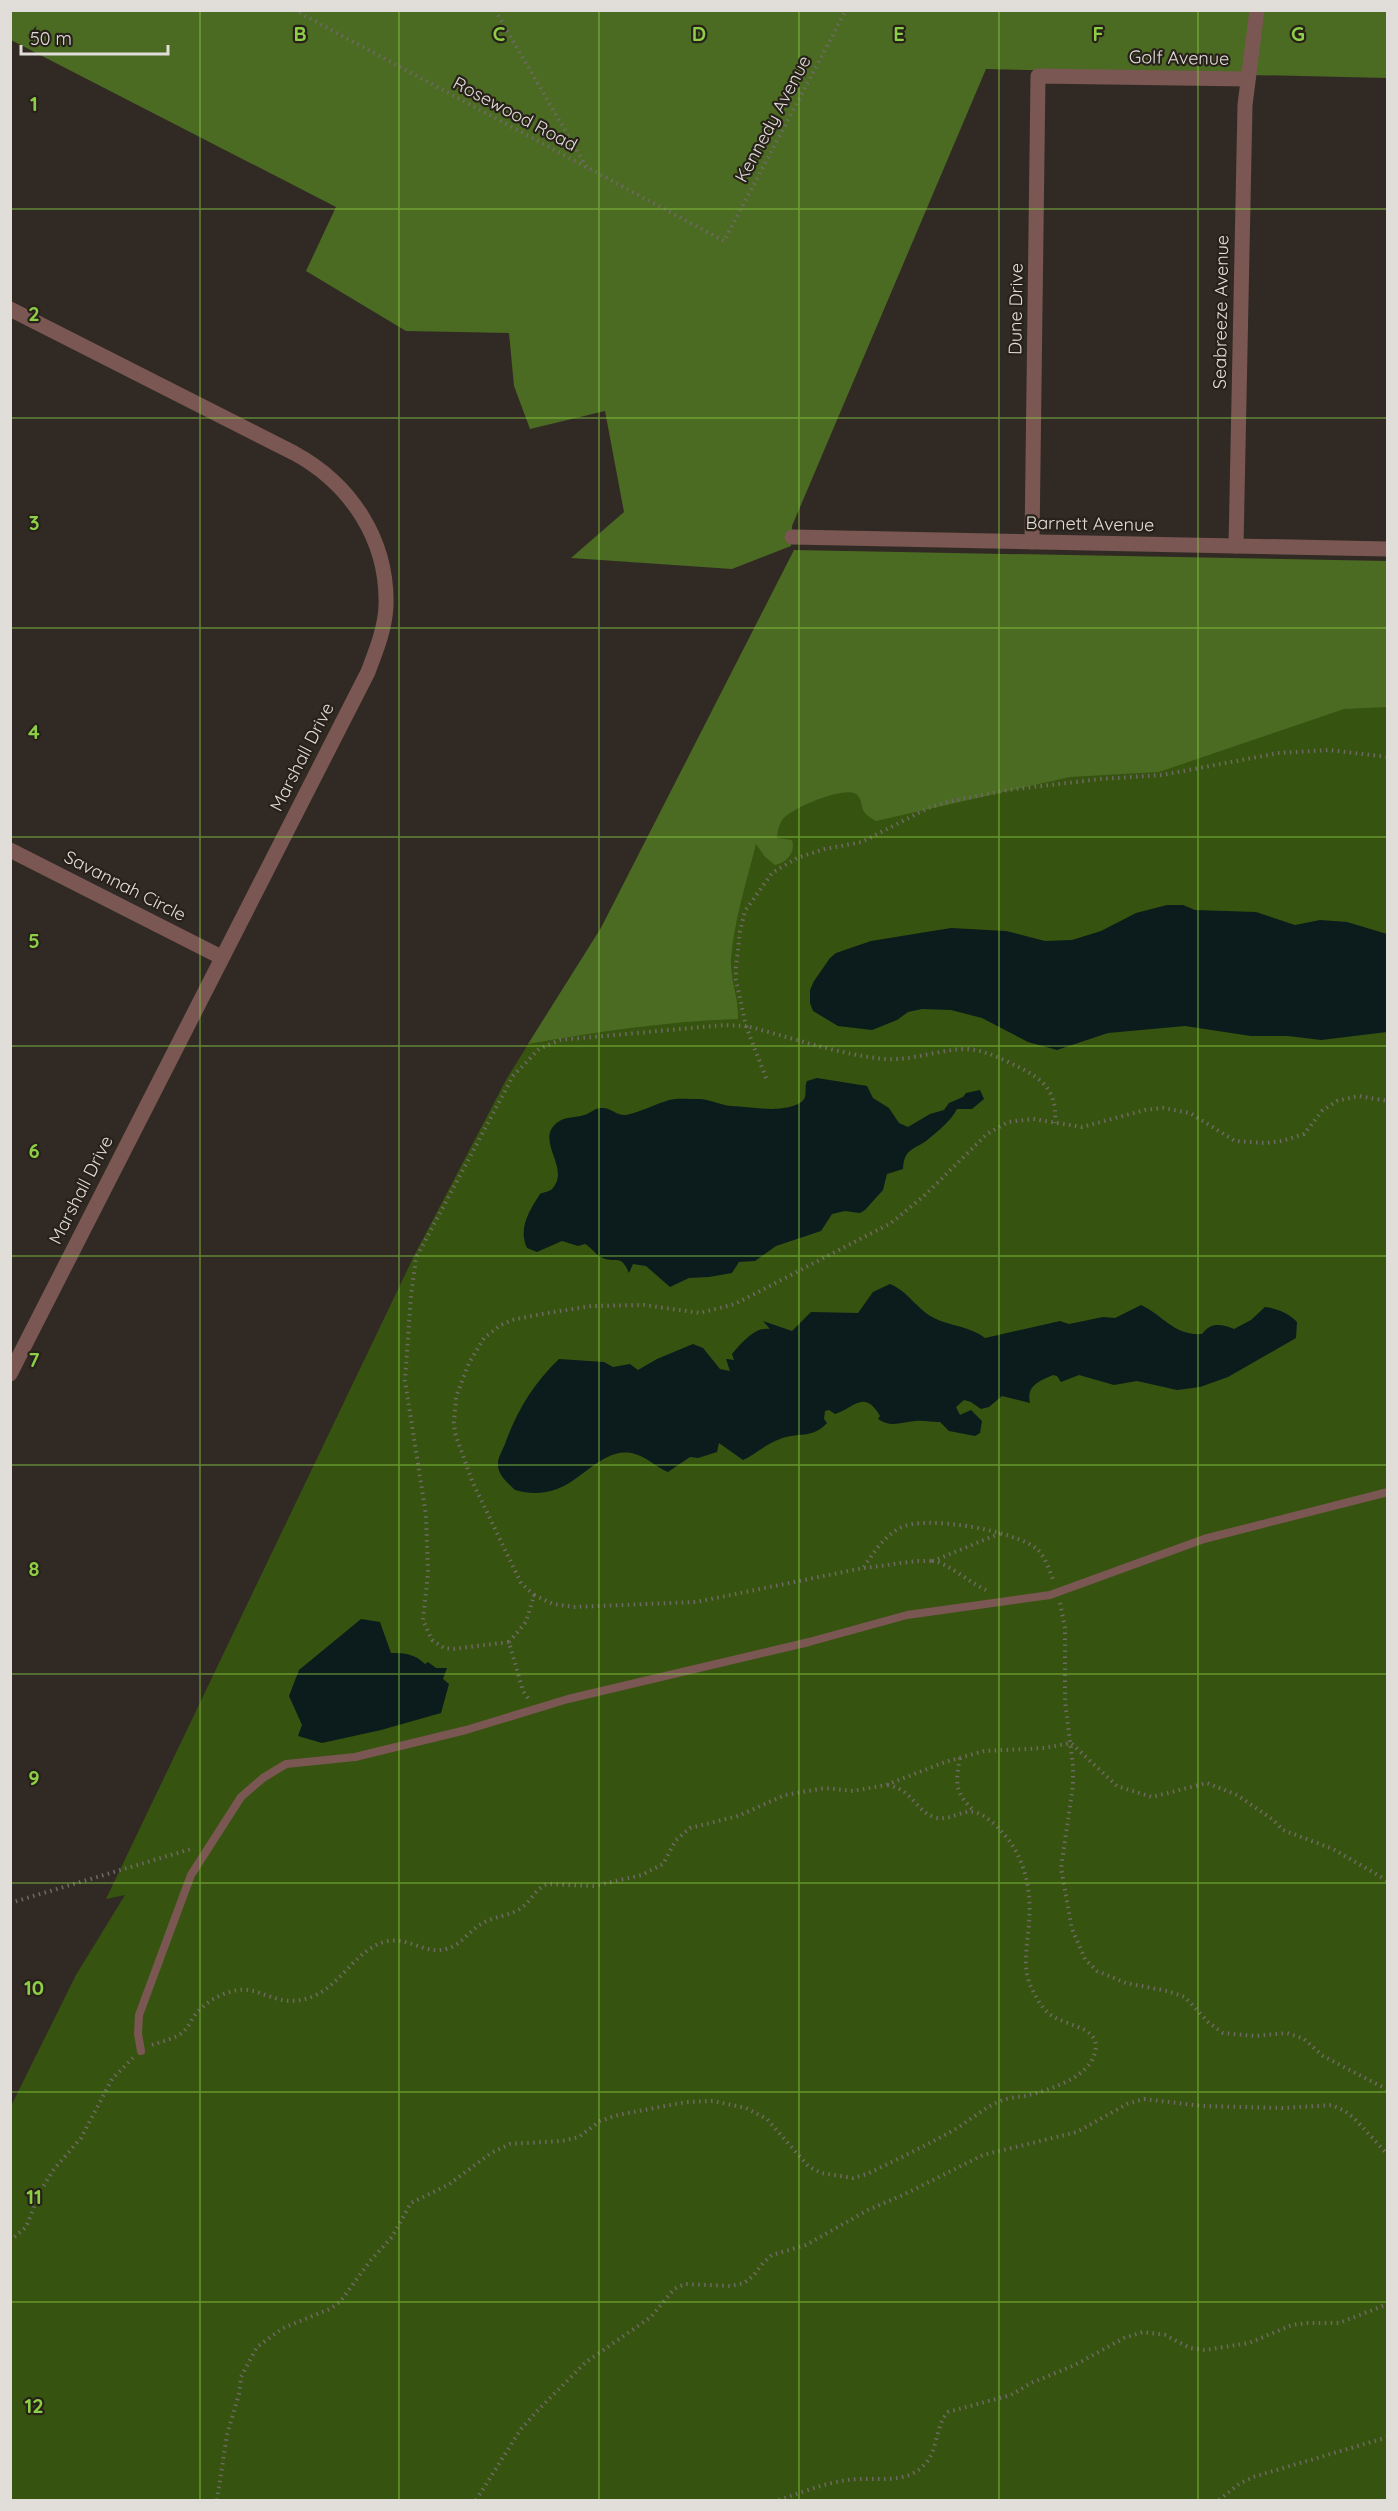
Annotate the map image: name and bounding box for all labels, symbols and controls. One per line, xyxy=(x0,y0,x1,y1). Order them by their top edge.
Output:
scale bar xyxy=(21,18,168,56)
text: B xyxy=(293,21,307,46)
text: C xyxy=(493,21,506,46)
text: D xyxy=(692,21,706,46)
text: E xyxy=(893,21,905,46)
text: F xyxy=(1092,21,1104,46)
text: G xyxy=(1291,21,1305,46)
text: 50 m xyxy=(30,27,72,50)
street label: Golf Avenue xyxy=(1129,45,1229,70)
street label: Kennedy Avenue xyxy=(729,51,816,186)
street label: Rosewood Road xyxy=(449,71,581,156)
text: 1 xyxy=(30,91,38,116)
street label: Seabreeze Avenue xyxy=(1208,235,1233,389)
street label: Dune Drive xyxy=(1003,263,1028,355)
text: 2 xyxy=(28,301,40,326)
text: 3 xyxy=(29,510,39,535)
street label: Barnett Avenue xyxy=(1025,511,1155,536)
street label: Marshall Drive xyxy=(264,699,339,815)
text: 4 xyxy=(28,719,40,744)
street label: Savannah Circle xyxy=(60,845,190,926)
text: 5 xyxy=(28,928,40,953)
street label: Marshall Drive xyxy=(43,1132,118,1248)
text: 6 xyxy=(28,1138,40,1163)
text: 7 xyxy=(29,1347,40,1372)
text: 8 xyxy=(29,1556,40,1581)
text: 9 xyxy=(28,1765,40,1790)
text: 10 xyxy=(24,1975,44,2000)
text: 11 xyxy=(26,2184,42,2209)
text: 12 xyxy=(24,2393,44,2418)

